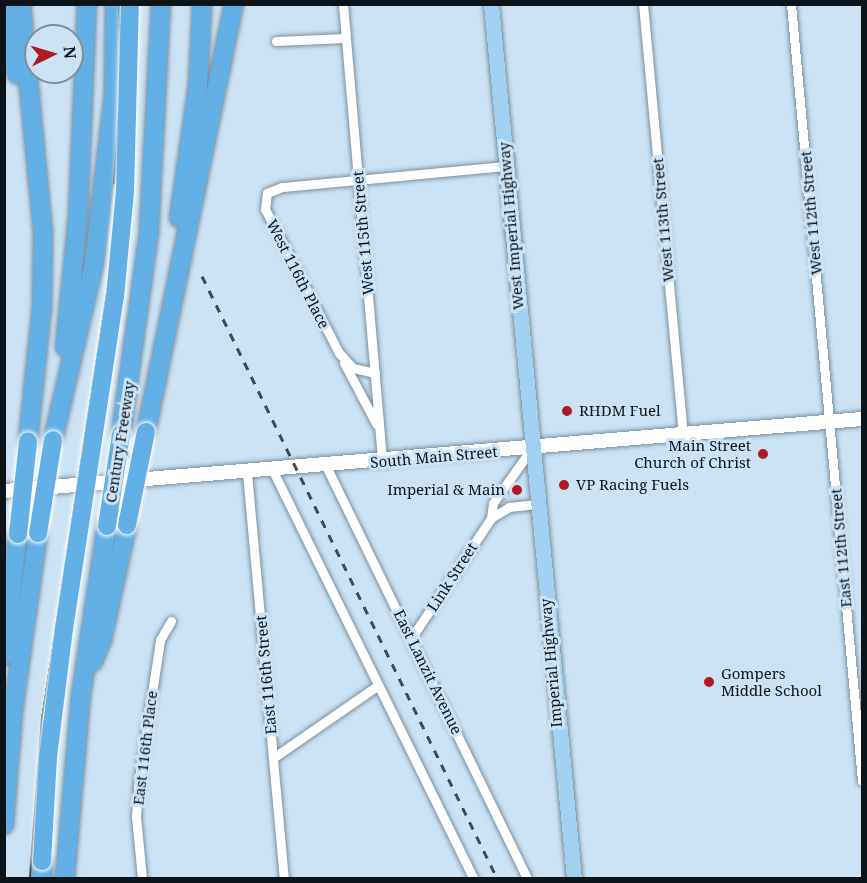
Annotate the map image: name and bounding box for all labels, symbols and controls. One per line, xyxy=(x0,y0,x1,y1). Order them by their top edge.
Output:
north arrow xyxy=(24,24,84,84)
text: N xyxy=(58,45,81,60)
street label: West Imperial Highway xyxy=(495,141,527,311)
street label: West 112th Street xyxy=(797,150,825,276)
street label: West 113th Street xyxy=(649,157,677,283)
street label: West 115th Street xyxy=(349,170,377,296)
street label: West 116th Place xyxy=(263,216,333,332)
street label: Century Freeway xyxy=(102,380,138,504)
place label: RHDM Fuel xyxy=(579,402,661,420)
marker: RHDM Fuel xyxy=(560,404,574,418)
place label: Main Street Church of Christ xyxy=(634,436,751,471)
street label: South Main Street xyxy=(370,442,498,472)
marker: Main Street Church of Christ xyxy=(756,447,770,461)
place label: VP Racing Fuels xyxy=(576,476,689,494)
marker: VP Racing Fuels xyxy=(557,478,571,492)
place label: Imperial & Main xyxy=(387,481,505,499)
marker: Imperial & Main xyxy=(510,483,524,497)
street label: East 112th Street xyxy=(827,488,855,608)
street label: Link Street xyxy=(423,539,481,615)
street label: Imperial Highway xyxy=(536,598,566,728)
street label: East Lanzit Avenue xyxy=(390,607,466,737)
street label: East 116th Street xyxy=(252,615,280,735)
place label: Gompers Middle School xyxy=(721,664,822,699)
marker: Gompers Middle School xyxy=(702,675,716,689)
street label: East 116th Place xyxy=(129,690,161,806)

